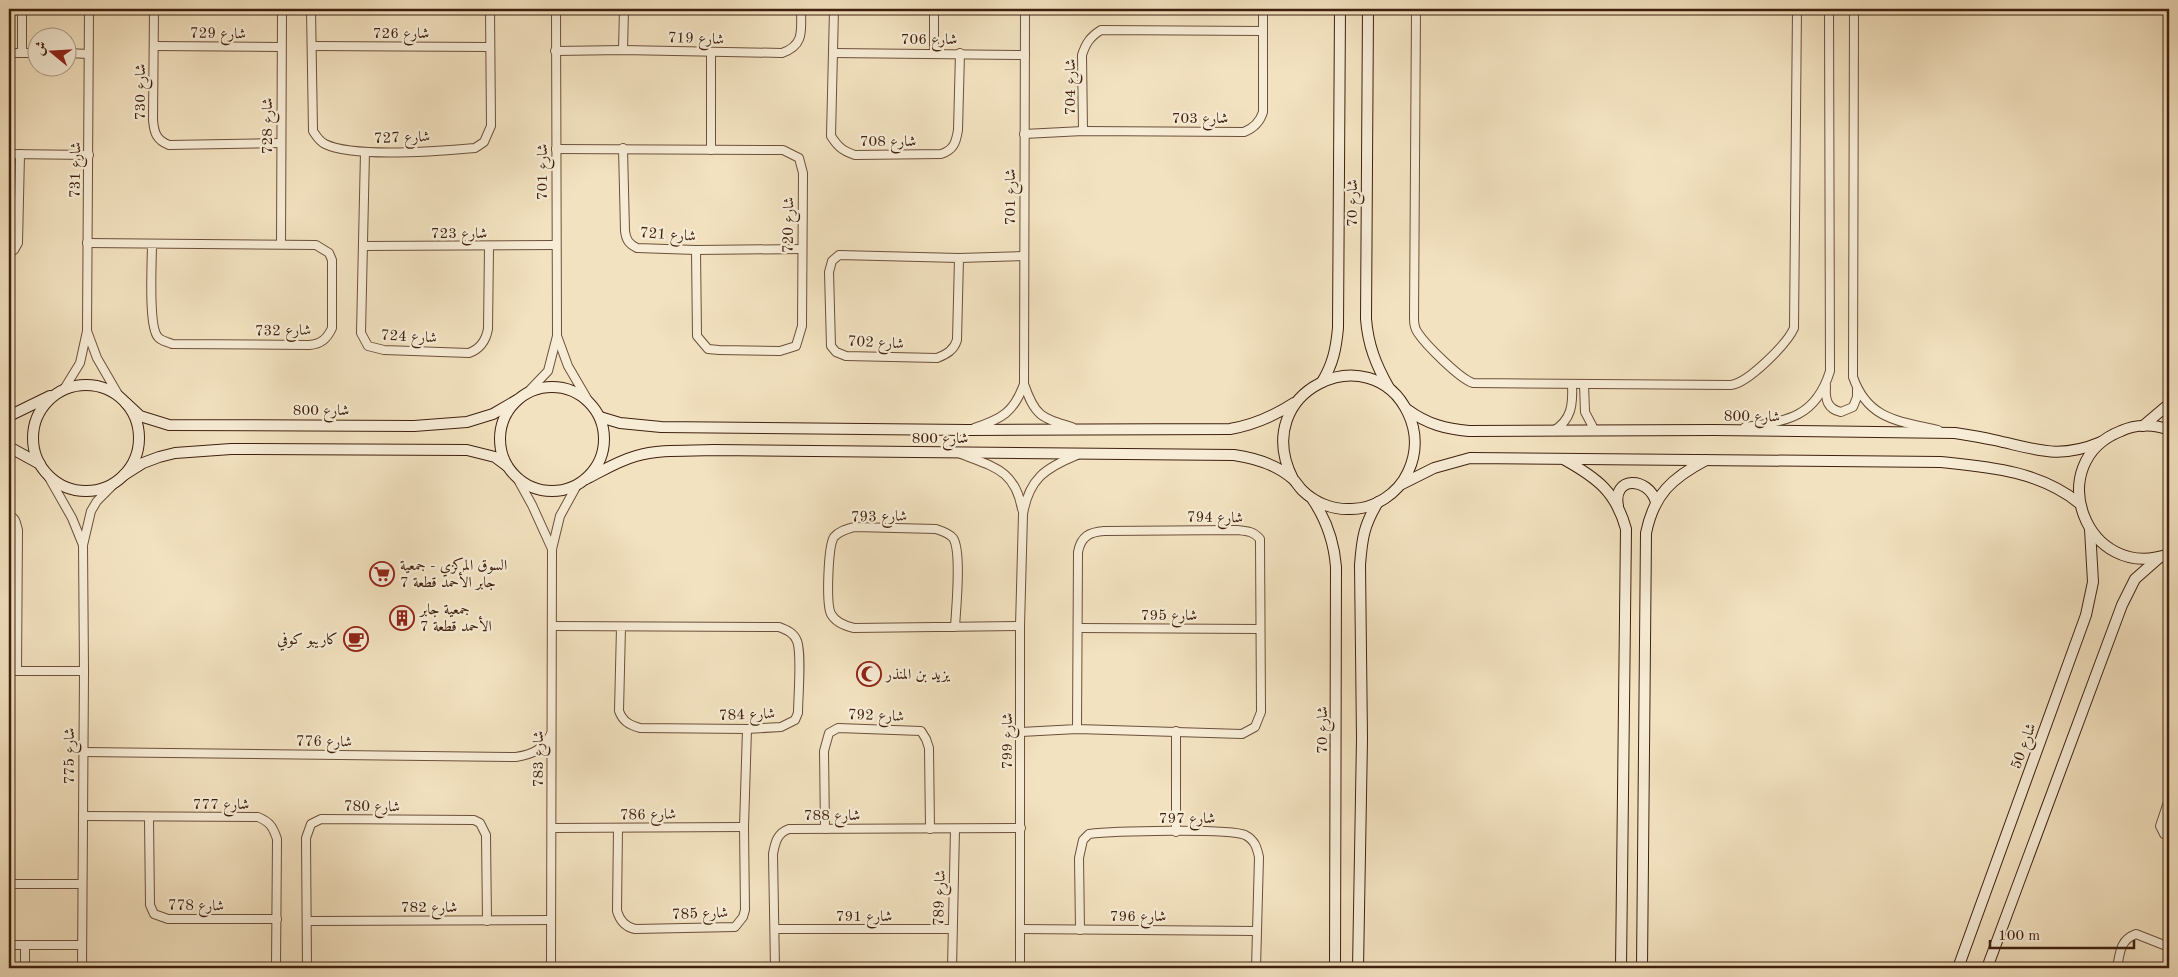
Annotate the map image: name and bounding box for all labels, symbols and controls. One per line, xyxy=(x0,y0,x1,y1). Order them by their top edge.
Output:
street label: شارع 729 xyxy=(190,27,246,46)
street label: شارع 726 xyxy=(373,27,429,46)
north arrow xyxy=(28,28,78,78)
street label: شارع 719 xyxy=(667,31,724,52)
street label: شارع 706 xyxy=(901,33,957,52)
text: ش xyxy=(32,39,49,57)
street label: شارع 704 xyxy=(1064,59,1083,115)
street label: شارع 730 xyxy=(134,64,153,120)
street label: شارع 728 xyxy=(261,98,280,154)
street label: شارع 703 xyxy=(1172,112,1228,131)
street label: شارع 727 xyxy=(374,130,431,151)
street label: شارع 708 xyxy=(860,135,916,154)
street label: شارع 731 xyxy=(69,142,88,198)
street label: شارع 701 xyxy=(536,144,555,200)
street label: شارع 701 xyxy=(1004,169,1023,225)
street label: شارع 70 xyxy=(1346,179,1365,227)
street label: شارع 720 xyxy=(782,197,801,253)
street label: شارع 721 xyxy=(639,226,697,249)
street label: شارع 723 xyxy=(431,227,487,246)
street label: شارع 732 xyxy=(255,324,311,343)
street label: شارع 724 xyxy=(380,329,437,350)
street label: شارع 702 xyxy=(847,335,904,356)
street label: شارع 800 xyxy=(293,404,349,423)
street label: شارع 800 xyxy=(1724,410,1780,429)
street label: شارع 800 xyxy=(912,432,968,451)
street label: شارع 793 xyxy=(851,510,907,529)
street label: شارع 794 xyxy=(1187,511,1243,530)
place label: السوق المركزي - جمعية جابر الأحمد قطعة 7 xyxy=(400,557,507,591)
supermarket icon: السوق المركزي - جمعية جابر الأحمد قطعة 7 xyxy=(369,561,395,587)
place label: جمعية جابر الأحمد قطعة 7 xyxy=(418,603,492,635)
building icon: جمعية جابر الأحمد قطعة 7 xyxy=(389,605,415,631)
street label: شارع 795 xyxy=(1141,609,1197,628)
cafe icon: كاريبو كوفي xyxy=(343,626,369,652)
place label: كاريبو كوفي xyxy=(277,632,338,651)
mosque icon: يزيد بن المنذر xyxy=(856,661,882,687)
place label: يزيد بن المنذر xyxy=(884,668,950,683)
street label: شارع 70 xyxy=(1316,706,1335,754)
street label: شارع 784 xyxy=(719,707,776,728)
street label: شارع 792 xyxy=(847,708,904,729)
street label: شارع 799 xyxy=(1001,713,1020,769)
street label: شارع 50 xyxy=(2009,722,2043,773)
street label: شارع 775 xyxy=(63,728,82,784)
street label: شارع 783 xyxy=(532,731,551,787)
street label: شارع 776 xyxy=(296,735,352,754)
street label: شارع 777 xyxy=(193,798,249,817)
street label: شارع 780 xyxy=(344,800,400,819)
street label: شارع 786 xyxy=(620,808,676,827)
street label: شارع 788 xyxy=(804,809,860,828)
street label: شارع 797 xyxy=(1159,812,1215,831)
street label: شارع 789 xyxy=(932,870,953,927)
street label: شارع 778 xyxy=(168,899,224,918)
street label: شارع 782 xyxy=(401,901,457,920)
street label: شارع 785 xyxy=(672,906,729,927)
street label: شارع 791 xyxy=(836,910,892,929)
street label: شارع 796 xyxy=(1110,910,1166,929)
scale bar xyxy=(1990,917,2134,949)
text: 100 m xyxy=(1998,929,2040,944)

